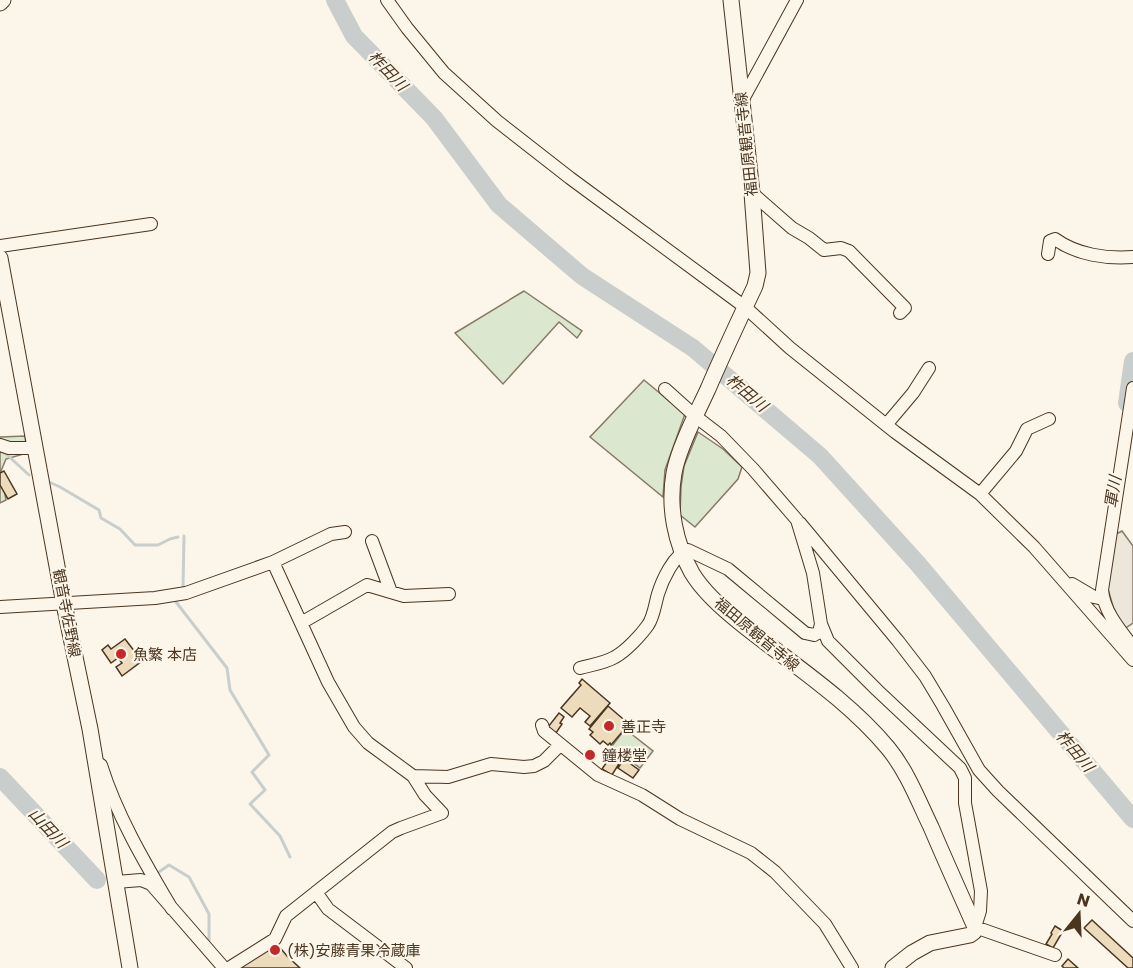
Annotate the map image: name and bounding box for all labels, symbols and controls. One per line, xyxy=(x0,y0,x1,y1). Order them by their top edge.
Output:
water label: 柞田川 xyxy=(363,46,414,98)
street label: 福田原観音寺線 xyxy=(730,91,762,197)
water label: 柞田川 xyxy=(721,369,774,419)
water label: 軍川 xyxy=(1099,472,1127,510)
street label: 観音寺佐野線 xyxy=(48,567,86,659)
street label: 福田原観音寺線 xyxy=(710,592,804,676)
place label: 魚繁 本店 xyxy=(133,644,197,665)
marker: 魚繁 本店 xyxy=(114,647,128,661)
place label: 善正寺 xyxy=(621,716,666,737)
marker: 善正寺 xyxy=(602,719,616,733)
water label: 柞田川 xyxy=(1051,725,1101,778)
place label: 鐘楼堂 xyxy=(602,745,647,766)
marker: 鐘楼堂 xyxy=(583,748,597,762)
water label: 山田川 xyxy=(23,803,74,855)
north arrow xyxy=(1049,884,1109,944)
text: N xyxy=(1074,887,1093,913)
place label: (株)安藤青果冷蔵庫 xyxy=(287,940,421,961)
marker: (株)安藤青果冷蔵庫 xyxy=(268,943,282,957)

